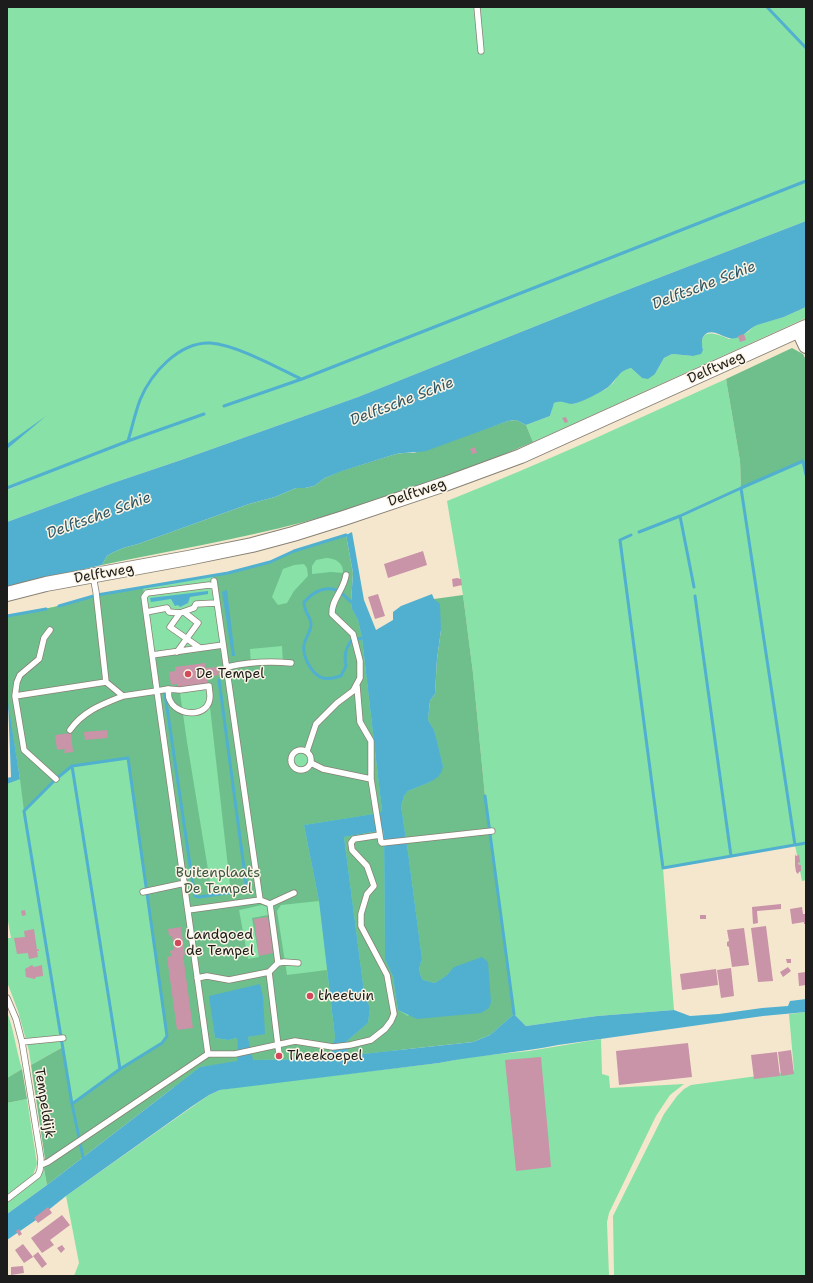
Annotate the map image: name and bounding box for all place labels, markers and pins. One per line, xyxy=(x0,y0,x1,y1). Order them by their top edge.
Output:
place label: De Tempel xyxy=(196,666,264,682)
marker: De Tempel xyxy=(183,669,193,679)
place label: Landgoed de Tempel xyxy=(186,927,254,960)
marker: Landgoed de Tempel xyxy=(173,938,183,948)
place label: theetuin xyxy=(318,988,374,1004)
marker: theetuin xyxy=(305,991,315,1001)
place label: Theekoepel xyxy=(287,1048,363,1064)
marker: Theekoepel xyxy=(274,1051,284,1061)

